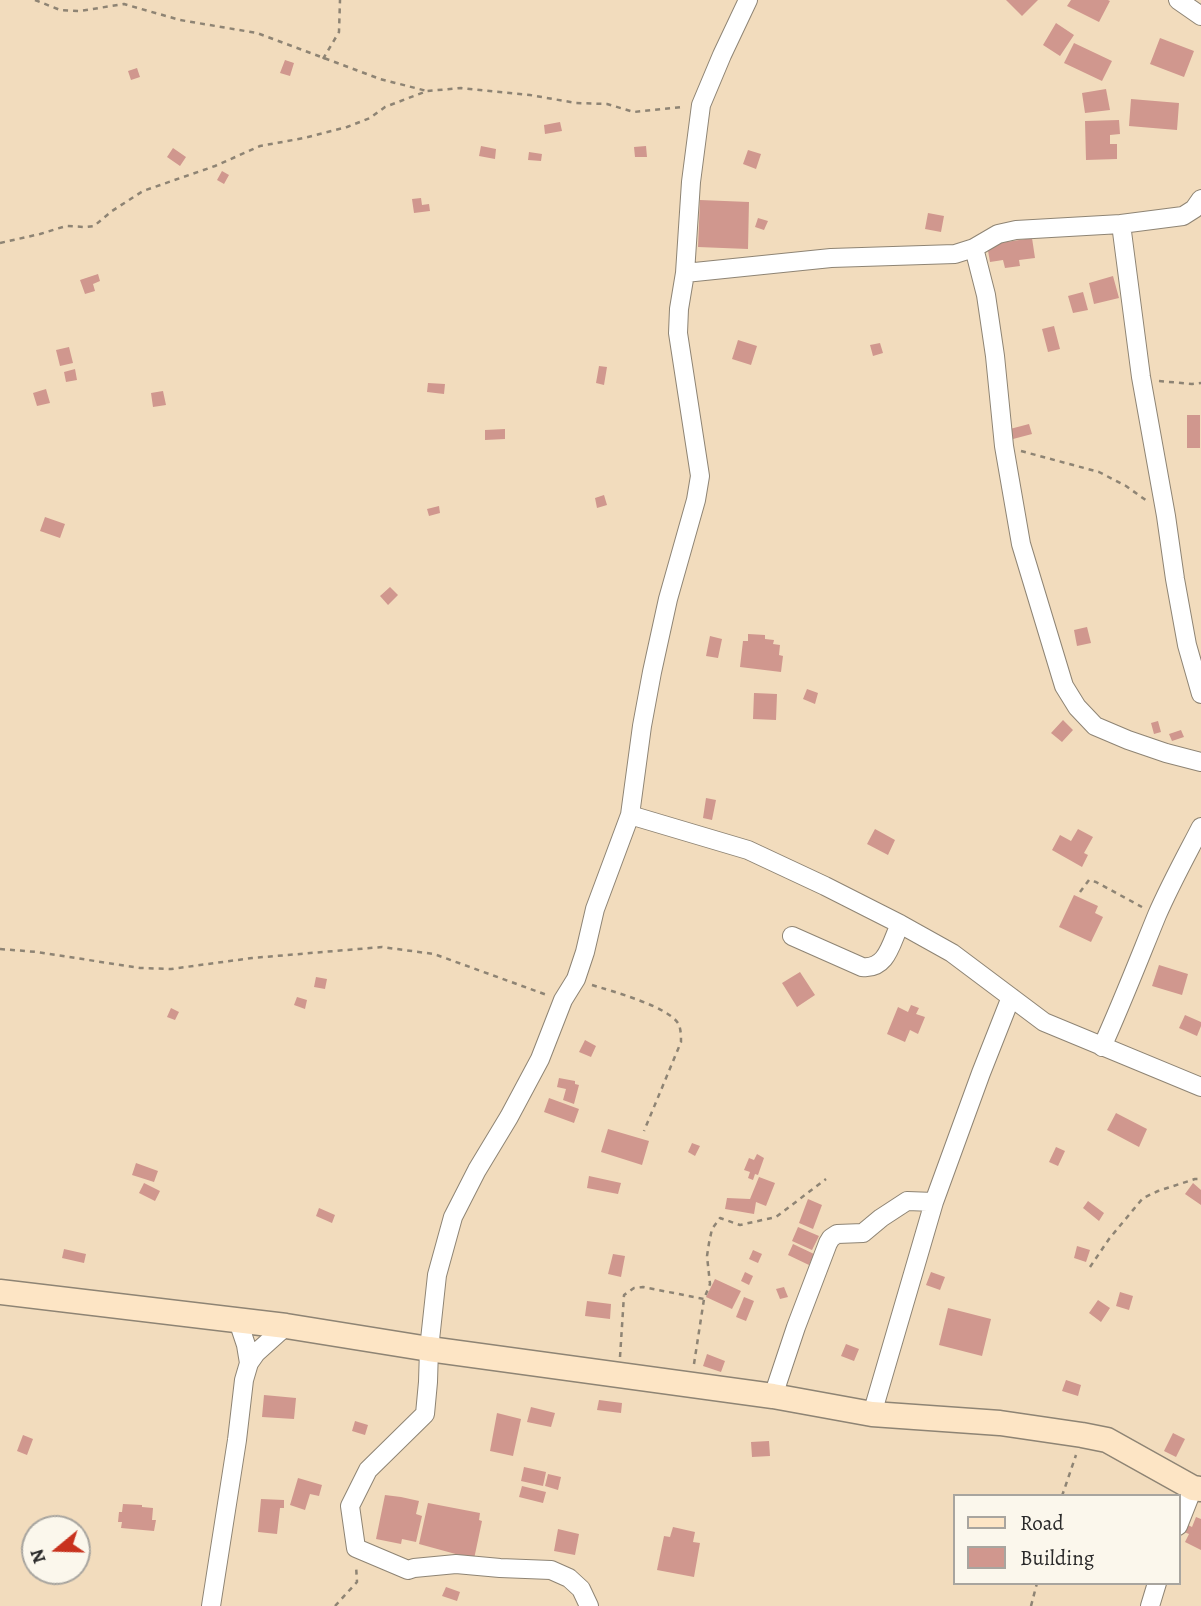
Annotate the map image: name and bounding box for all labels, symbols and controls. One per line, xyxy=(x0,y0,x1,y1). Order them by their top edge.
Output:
legend xyxy=(953,1494,1180,1585)
text: Road xyxy=(1020,1509,1064,1537)
north arrow xyxy=(21,1515,91,1585)
text: Building xyxy=(1020,1544,1094,1572)
text: N xyxy=(23,1545,53,1567)

